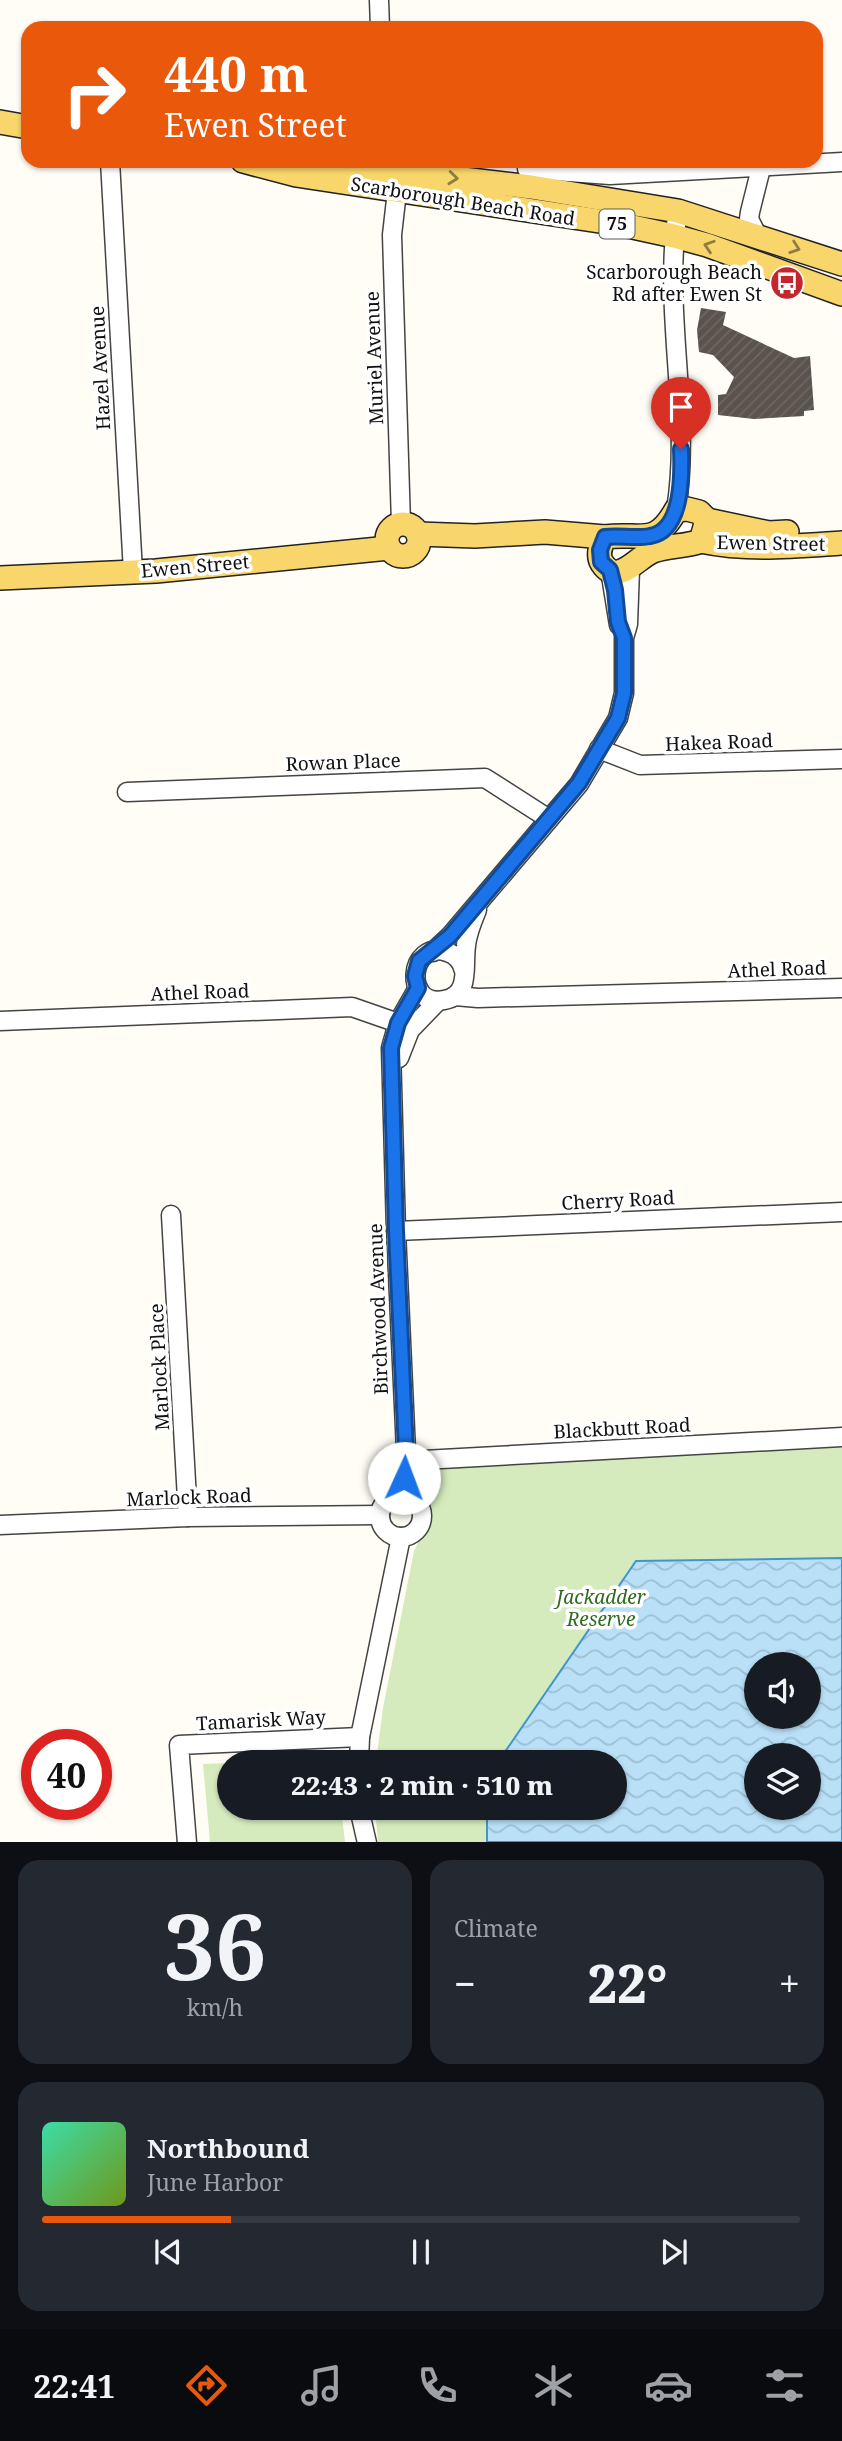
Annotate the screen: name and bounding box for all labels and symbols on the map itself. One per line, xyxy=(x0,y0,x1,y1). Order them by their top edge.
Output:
street label: Scarborough Beach Road xyxy=(349,170,577,232)
one-way arrow xyxy=(448,170,459,185)
road number: 75 xyxy=(600,210,634,238)
one-way arrow xyxy=(703,240,715,254)
one-way arrow xyxy=(789,240,801,254)
place label: Scarborough Beach Rd after Ewen St xyxy=(586,259,762,307)
bus stop icon: Scarborough Beach Rd after Ewen St xyxy=(768,264,806,302)
street label: Muriel Avenue xyxy=(359,291,389,425)
street label: Hazel Avenue xyxy=(84,305,116,431)
pin xyxy=(651,377,711,449)
street label: Ewen Street xyxy=(716,529,826,557)
street label: Ewen Street xyxy=(140,548,251,584)
street label: Hakea Road xyxy=(665,727,774,757)
street label: Rowan Place xyxy=(285,747,401,777)
street label: Athel Road xyxy=(727,954,827,984)
street label: Athel Road xyxy=(150,977,250,1007)
street label: Cherry Road xyxy=(561,1184,676,1216)
street label: Birchwood Avenue xyxy=(362,1223,394,1395)
street label: Marlock Place xyxy=(143,1303,175,1431)
street label: Blackbutt Road xyxy=(553,1411,692,1445)
position arrow xyxy=(367,1441,441,1515)
street label: Marlock Road xyxy=(126,1482,253,1512)
park label: Jackadder Reserve xyxy=(553,1584,646,1632)
street label: Tamarisk Way xyxy=(196,1704,327,1736)
speed limit sign: 40 xyxy=(21,1729,112,1820)

